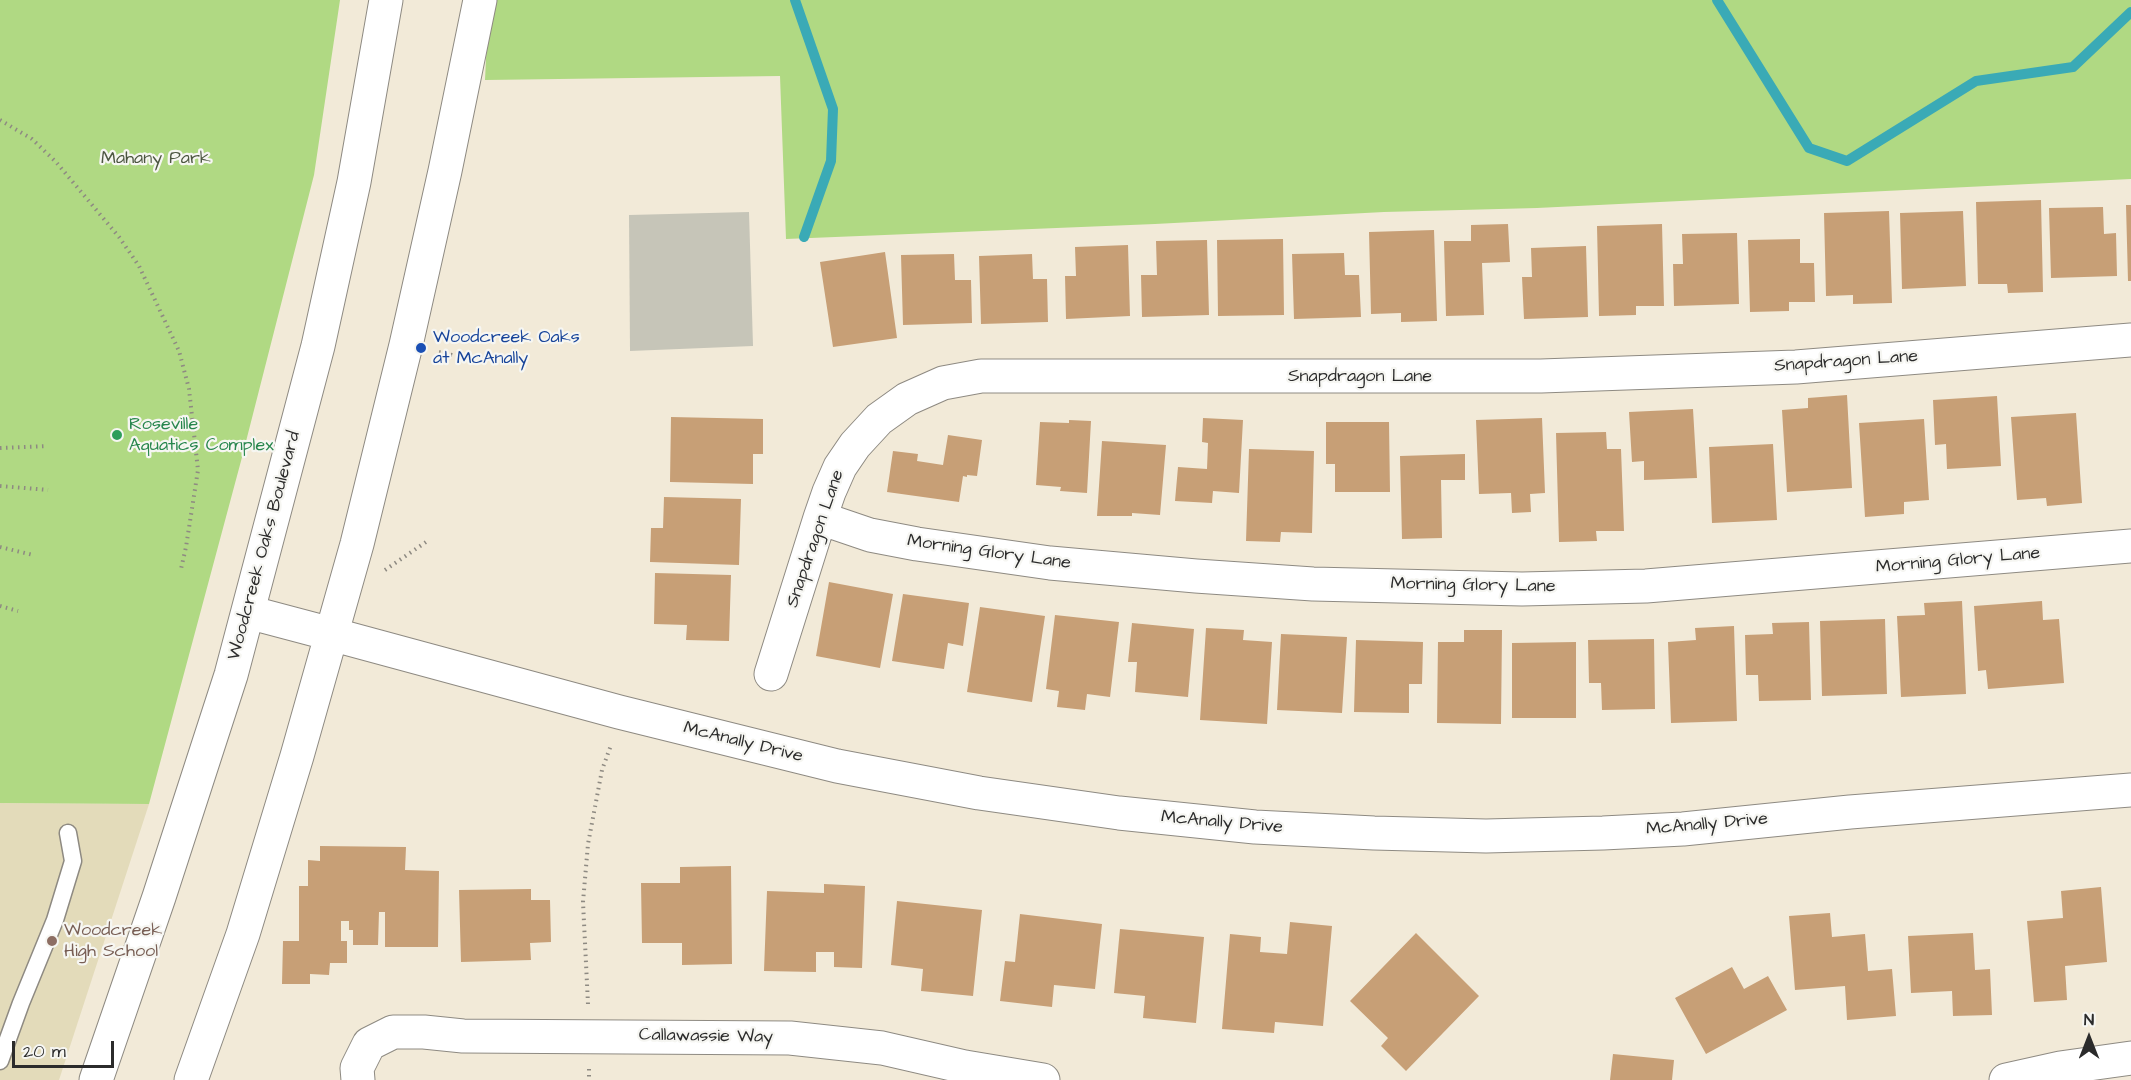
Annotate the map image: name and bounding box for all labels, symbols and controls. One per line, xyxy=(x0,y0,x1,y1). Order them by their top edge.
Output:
park label: Mahany Park xyxy=(101,148,211,170)
place label: Woodcreek Oaks at McAnally xyxy=(433,327,580,370)
marker: Woodcreek Oaks at McAnally xyxy=(414,341,428,355)
street label: Snapdragon Lane xyxy=(1773,346,1919,378)
street label: Snapdragon Lane xyxy=(1288,366,1432,388)
place label: Roseville Aquatics Complex xyxy=(129,414,274,456)
marker: Roseville Aquatics Complex xyxy=(110,428,124,442)
street label: Woodcreek Oaks Boulevard xyxy=(224,429,306,663)
street label: Snapdragon Lane xyxy=(782,467,850,611)
street label: Morning Glory Lane xyxy=(906,531,1072,575)
street label: Morning Glory Lane xyxy=(1875,543,2041,579)
street label: Morning Glory Lane xyxy=(1390,574,1556,598)
street label: McAnally Drive xyxy=(681,718,805,768)
street label: McAnally Drive xyxy=(1160,807,1284,839)
street label: McAnally Drive xyxy=(1645,809,1769,841)
place label: Woodcreek High School xyxy=(64,920,162,962)
marker: Woodcreek High School xyxy=(45,934,59,948)
north arrow xyxy=(2059,1008,2119,1068)
text: N xyxy=(2084,1009,2094,1031)
street label: Callawassie Way xyxy=(639,1025,773,1049)
scale bar xyxy=(15,1029,117,1067)
text: 20 m xyxy=(23,1039,66,1064)

